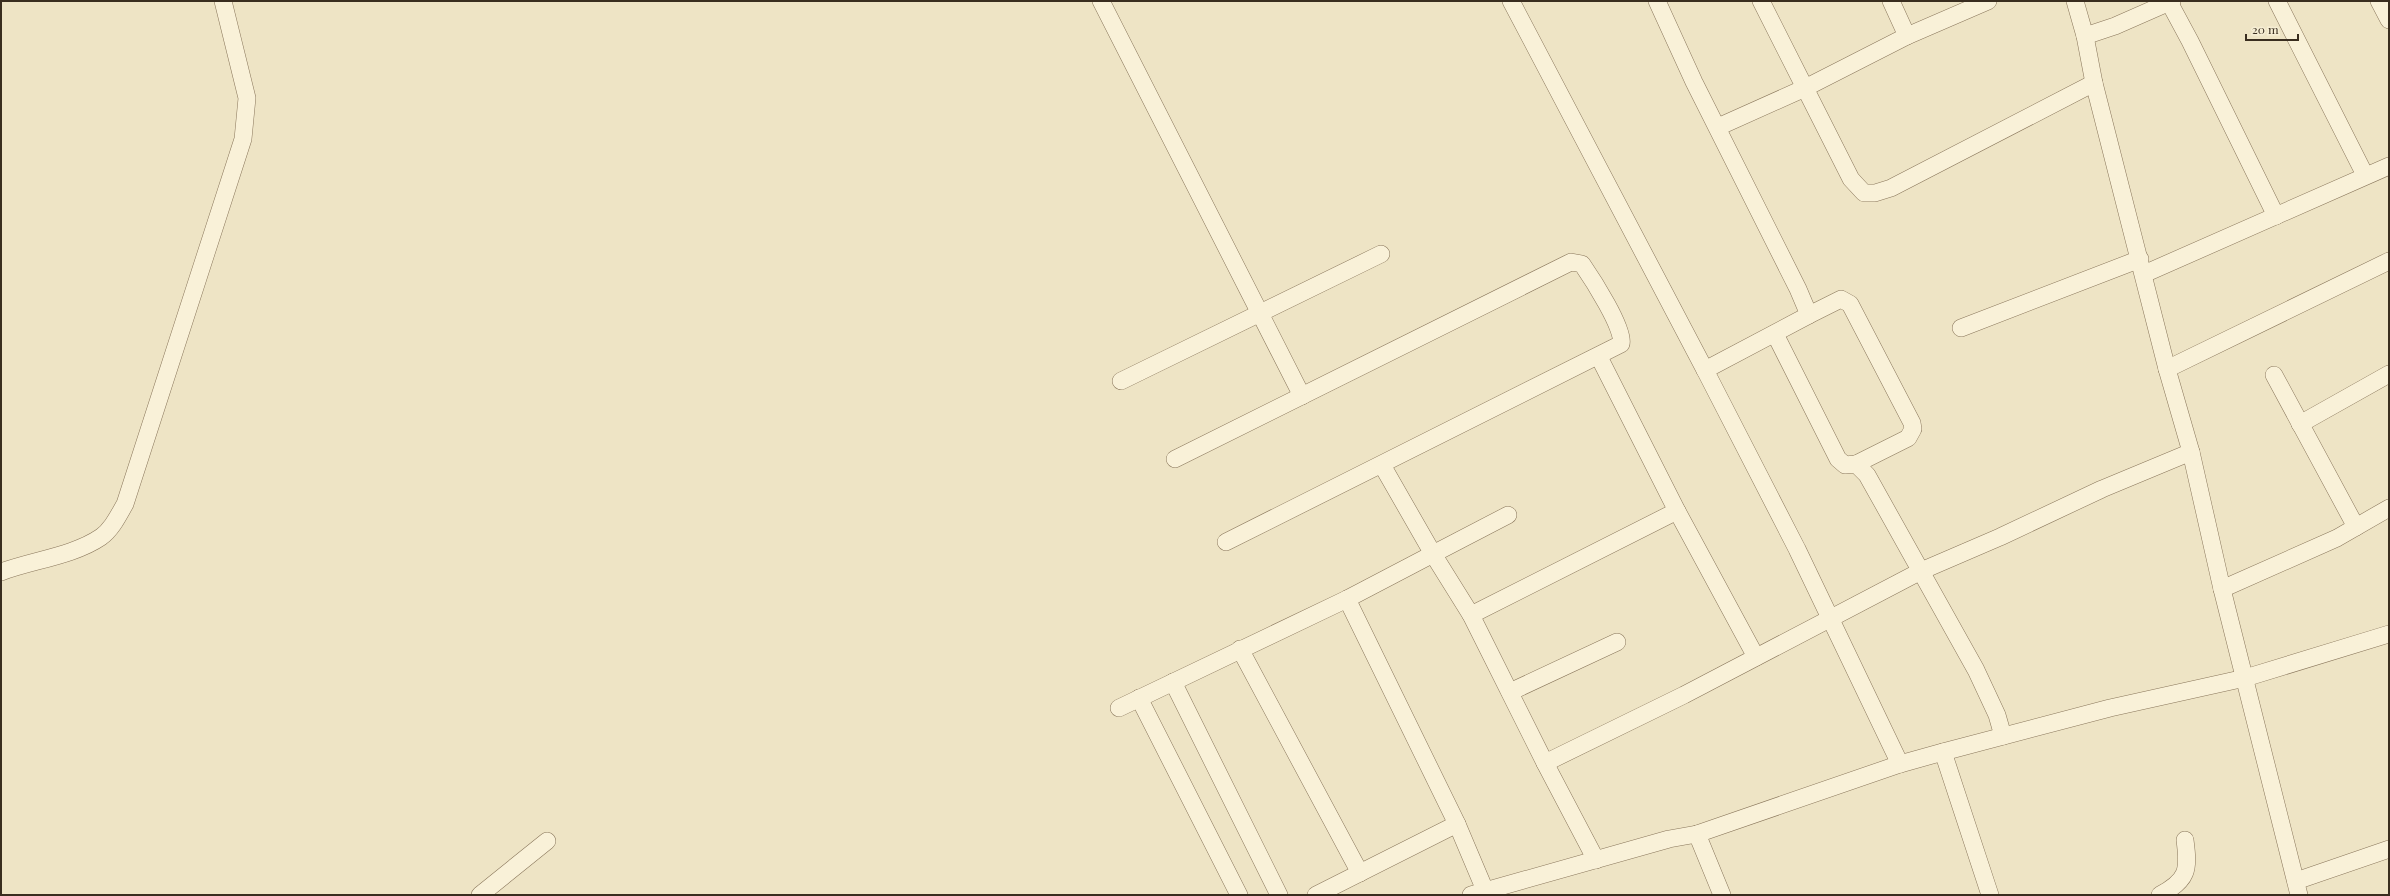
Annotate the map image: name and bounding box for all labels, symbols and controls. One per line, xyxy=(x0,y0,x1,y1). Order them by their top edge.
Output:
scale bar xyxy=(2246,16,2298,42)
text: 20 m xyxy=(2252,21,2279,37)

